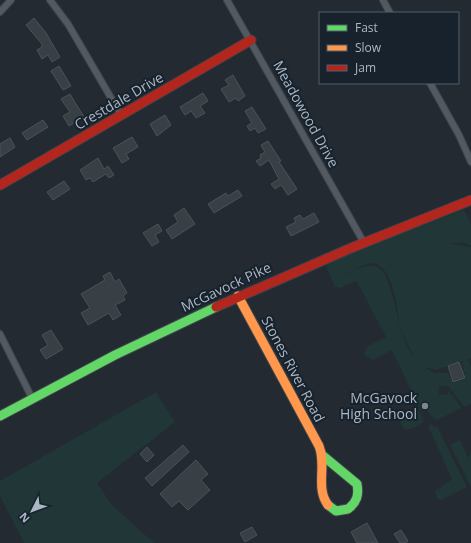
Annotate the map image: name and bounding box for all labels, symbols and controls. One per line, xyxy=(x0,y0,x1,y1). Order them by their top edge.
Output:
legend xyxy=(319,12,459,84)
text: Fast xyxy=(355,19,378,36)
text: Slow xyxy=(355,39,382,56)
street label: Meadowood Drive xyxy=(269,57,344,171)
text: Jam xyxy=(354,59,376,76)
street label: Crestdale Drive xyxy=(71,67,167,134)
street label: McGavock Pike xyxy=(178,257,274,316)
street label: Stones River Road xyxy=(257,312,329,425)
place label: McGavock High School xyxy=(340,388,418,423)
marker: McGavock High School xyxy=(420,401,430,411)
north arrow xyxy=(12,491,52,531)
text: N xyxy=(16,510,33,526)

